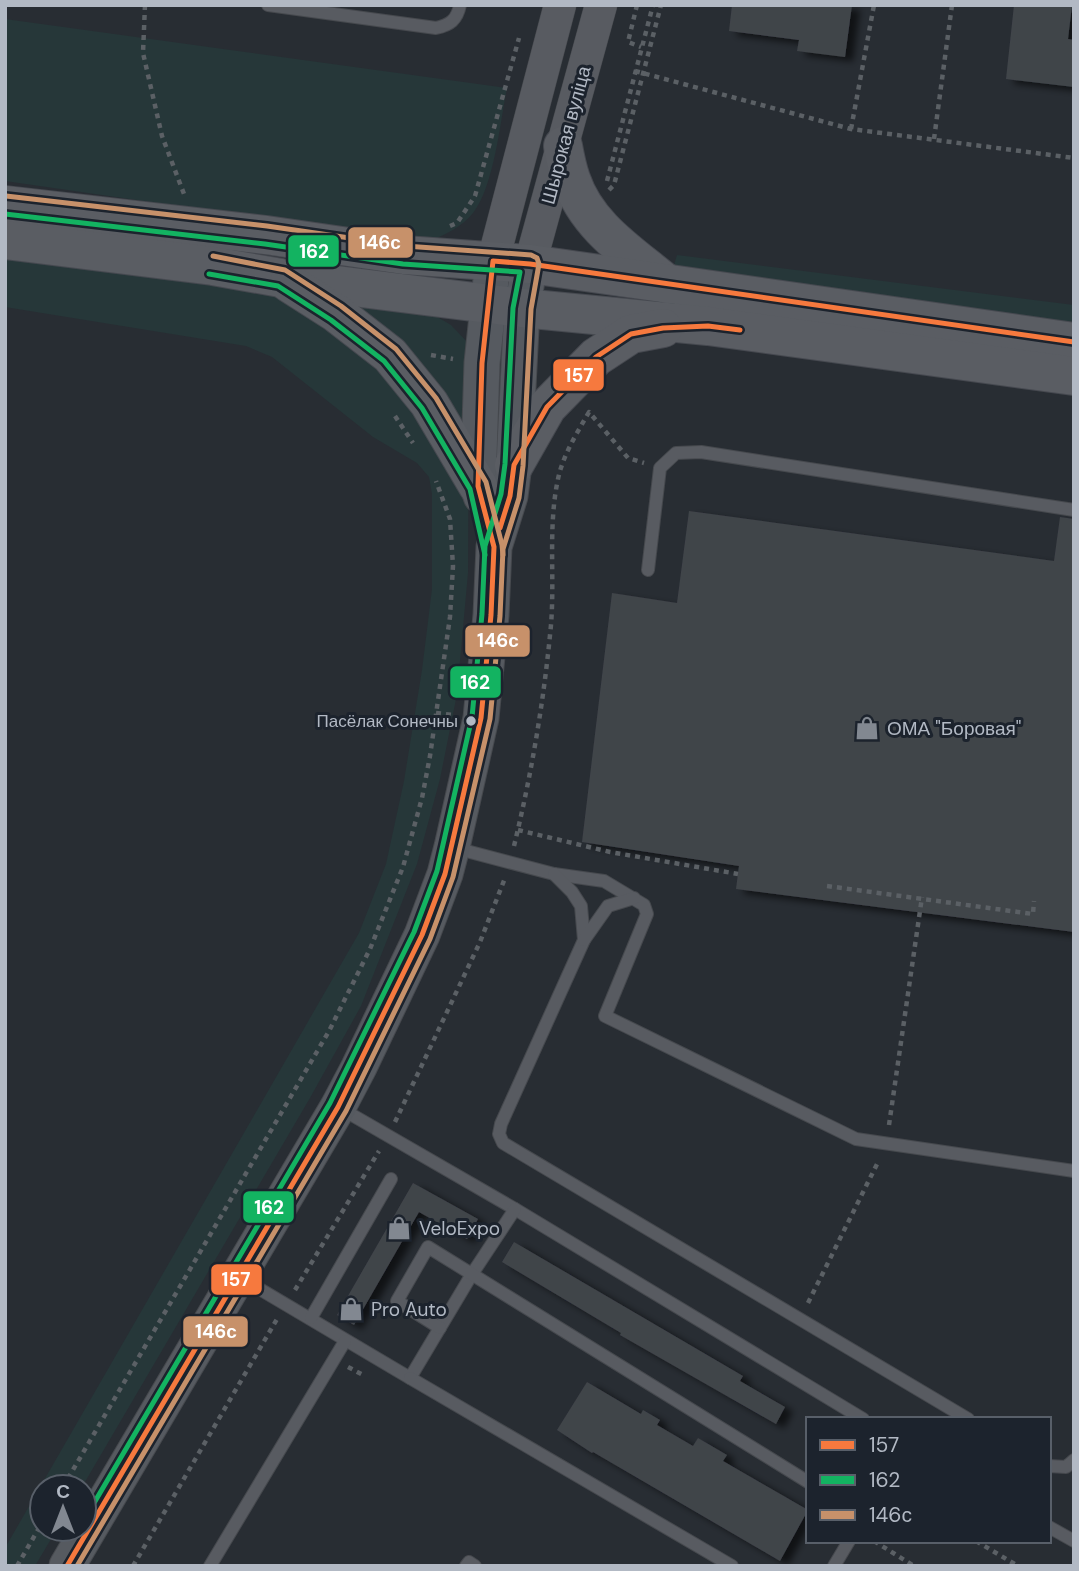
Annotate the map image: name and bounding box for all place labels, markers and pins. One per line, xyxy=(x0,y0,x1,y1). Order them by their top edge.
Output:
place label: Пасёлак Сонечны xyxy=(317,710,458,732)
marker: Пасёлак Сонечны xyxy=(464,714,478,728)
shop icon: ОМА "Боровая" xyxy=(853,714,881,742)
place label: ОМА "Боровая" xyxy=(887,716,1021,741)
shop icon: VeloExpo xyxy=(385,1214,413,1242)
place label: VeloExpo xyxy=(419,1216,500,1241)
shop icon: Pro Auto xyxy=(337,1295,365,1323)
place label: Pro Auto xyxy=(371,1297,447,1322)

